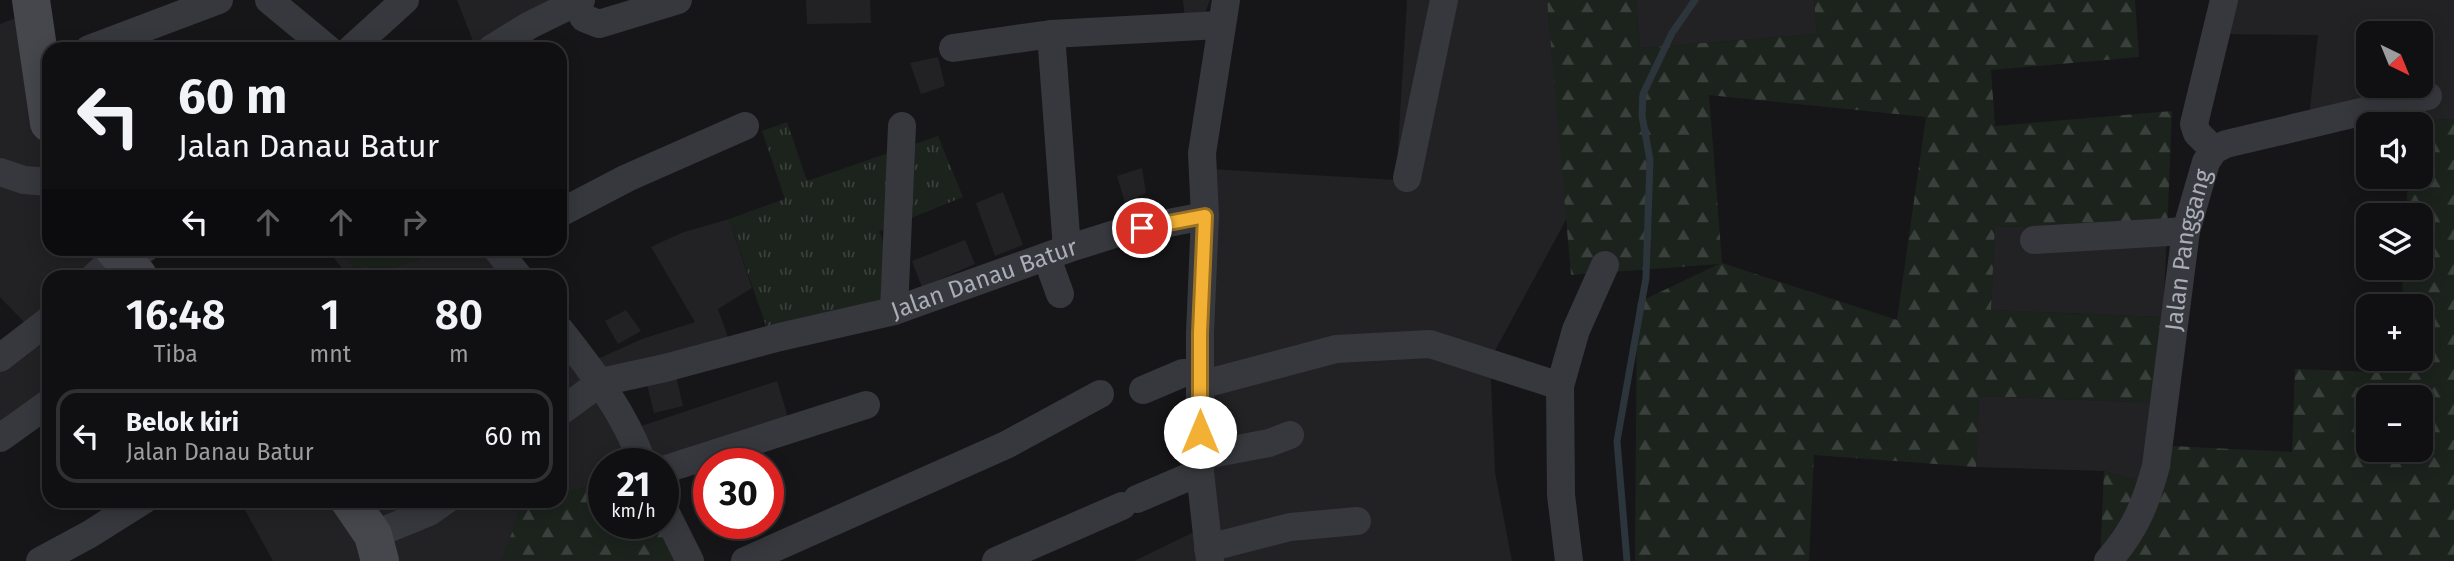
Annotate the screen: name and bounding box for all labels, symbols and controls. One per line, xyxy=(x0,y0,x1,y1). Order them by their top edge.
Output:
north arrow xyxy=(2356,21,2432,98)
map controls xyxy=(2356,21,2433,462)
text: 60 m xyxy=(178,67,287,126)
icon: left xyxy=(63,70,154,161)
button: sound xyxy=(2356,112,2433,189)
text: Jalan Danau Batur xyxy=(178,127,439,165)
street label: Jalan Panggang xyxy=(2159,165,2217,333)
pin xyxy=(1112,198,1172,258)
icon: left xyxy=(176,203,214,241)
icon: ahead xyxy=(249,203,287,241)
icon: ahead xyxy=(322,203,360,241)
icon: right xyxy=(395,203,433,241)
button: layers xyxy=(2356,203,2433,280)
icon: arrive xyxy=(1123,209,1161,247)
street label: Jalan Danau Batur xyxy=(887,232,1081,325)
text: 16:48 xyxy=(126,290,226,340)
text: 1 xyxy=(321,290,340,340)
text: 80 xyxy=(435,290,483,340)
button: + xyxy=(2356,294,2433,371)
text: Tiba xyxy=(154,340,198,368)
text: mnt xyxy=(309,340,351,368)
text: m xyxy=(449,340,469,368)
button: − xyxy=(2356,385,2433,462)
position arrow xyxy=(1163,395,1237,469)
text: Belok kiri xyxy=(126,407,239,438)
icon: left xyxy=(67,417,105,455)
text: 60 m xyxy=(484,421,542,452)
text: Jalan Danau Batur xyxy=(126,438,314,466)
speed limit sign: 30 xyxy=(693,448,784,539)
text: 21 xyxy=(617,463,650,505)
text: km/h xyxy=(611,500,656,522)

